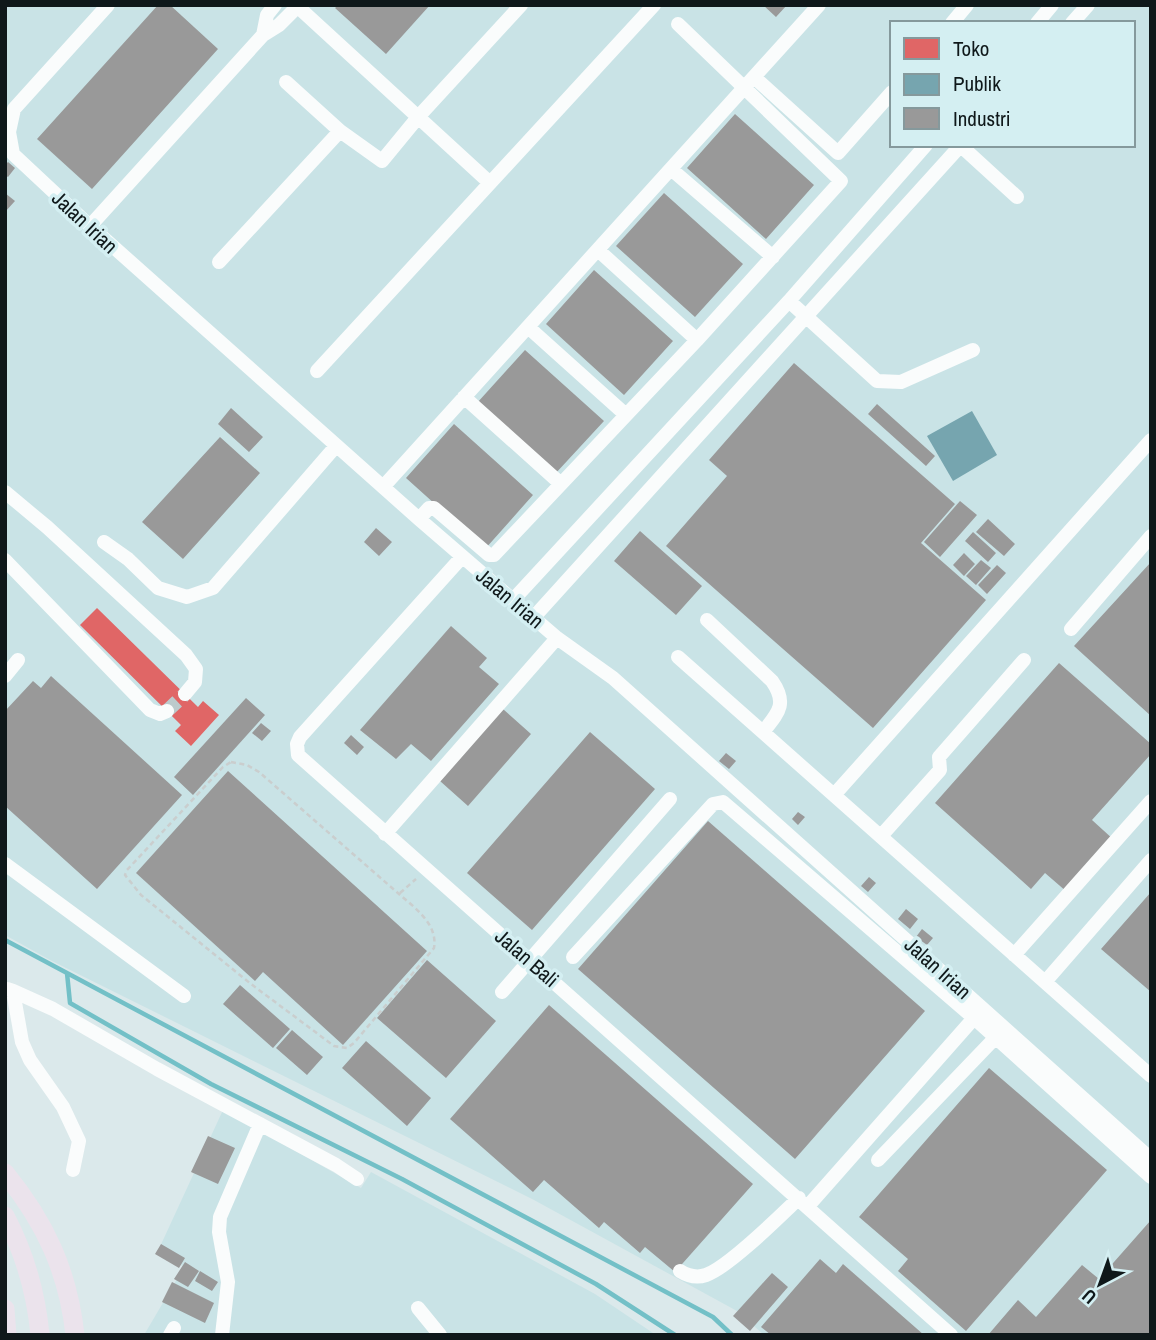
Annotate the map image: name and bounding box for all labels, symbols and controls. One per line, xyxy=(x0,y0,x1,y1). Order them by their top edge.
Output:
legend xyxy=(890,21,1135,147)
text: Toko xyxy=(953,34,989,63)
text: Publik xyxy=(953,69,1001,98)
text: Industri xyxy=(953,104,1010,133)
street label: Jalan Irian xyxy=(46,184,124,260)
street label: Jalan Irian xyxy=(470,561,550,635)
street label: Jalan Bali xyxy=(489,922,565,994)
street label: Jalan Irian xyxy=(898,930,978,1006)
north arrow xyxy=(1065,1249,1135,1319)
text: U xyxy=(1076,1283,1102,1310)

